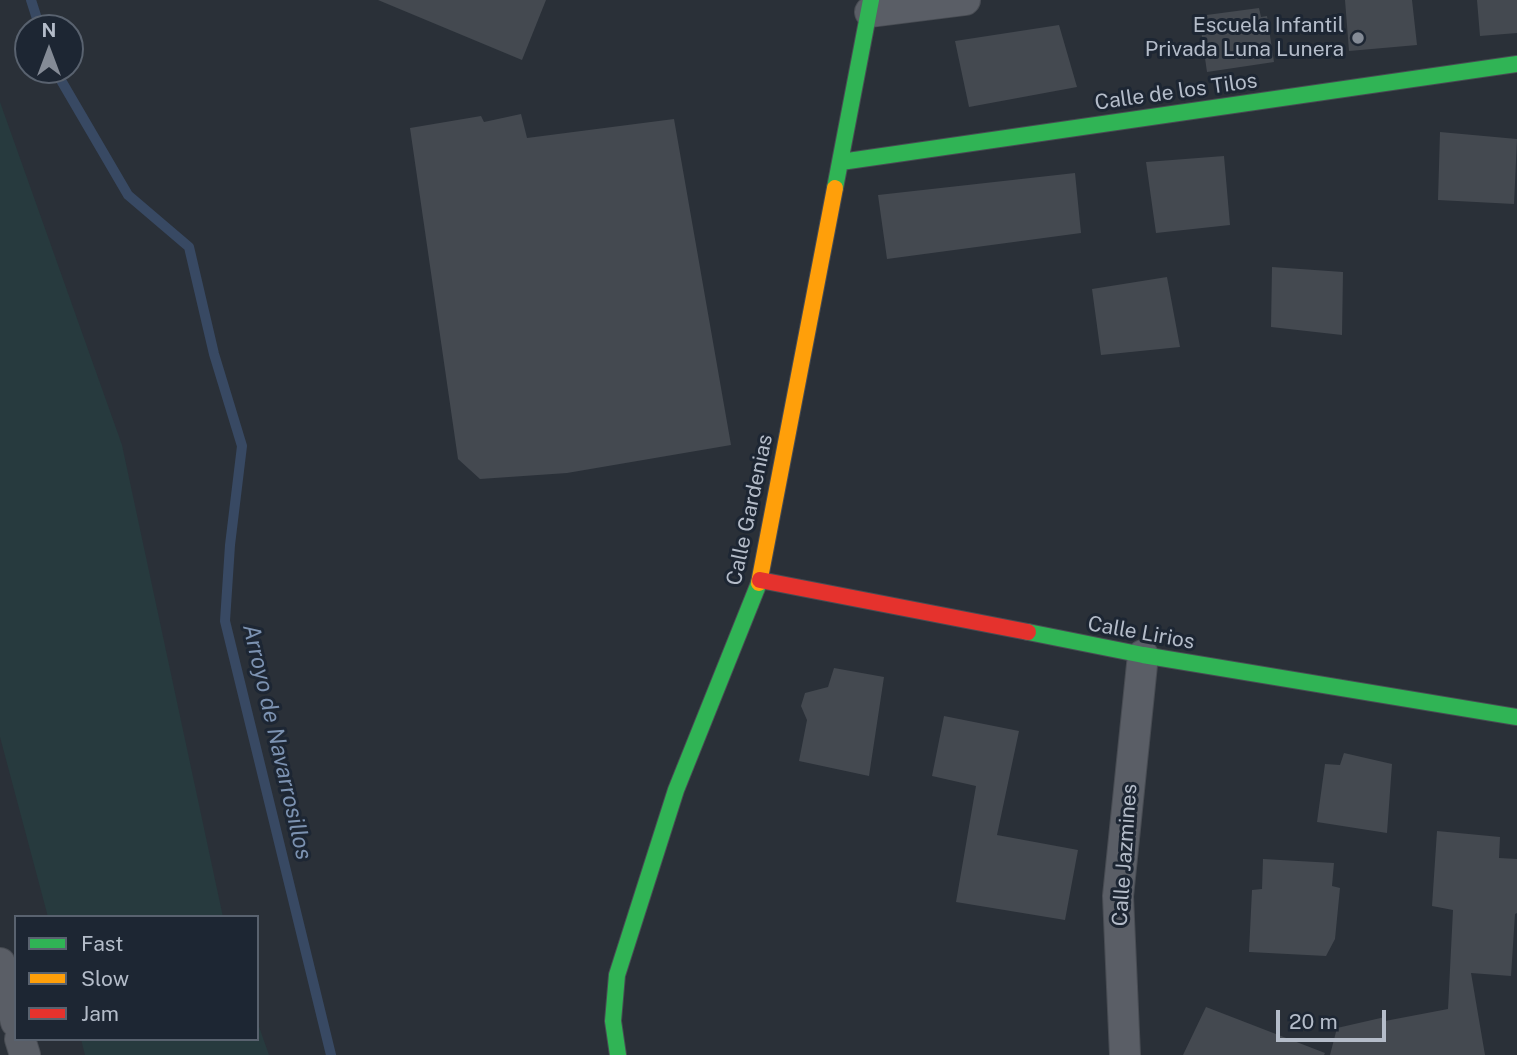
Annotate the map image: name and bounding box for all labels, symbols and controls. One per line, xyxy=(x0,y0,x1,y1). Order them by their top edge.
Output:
place label: Escuela Infantil Privada Luna Lunera xyxy=(1145,13,1344,63)
north arrow xyxy=(14,14,84,84)
text: N xyxy=(42,19,56,41)
marker: Escuela Infantil Privada Luna Lunera xyxy=(1350,30,1366,46)
street label: Calle de los Tilos xyxy=(1093,68,1259,116)
street label: Calle Gardenias xyxy=(722,432,778,588)
street label: Calle Lirios xyxy=(1086,611,1196,655)
water label: Arroyo de Navarrosillos xyxy=(236,622,318,862)
street label: Calle Jazmines xyxy=(1107,783,1143,927)
legend xyxy=(14,915,259,1041)
text: Fast xyxy=(81,931,123,956)
text: Slow xyxy=(81,966,129,991)
scale bar xyxy=(1279,996,1389,1040)
text: Jam xyxy=(81,1001,119,1026)
text: 20 m xyxy=(1289,1009,1338,1034)

